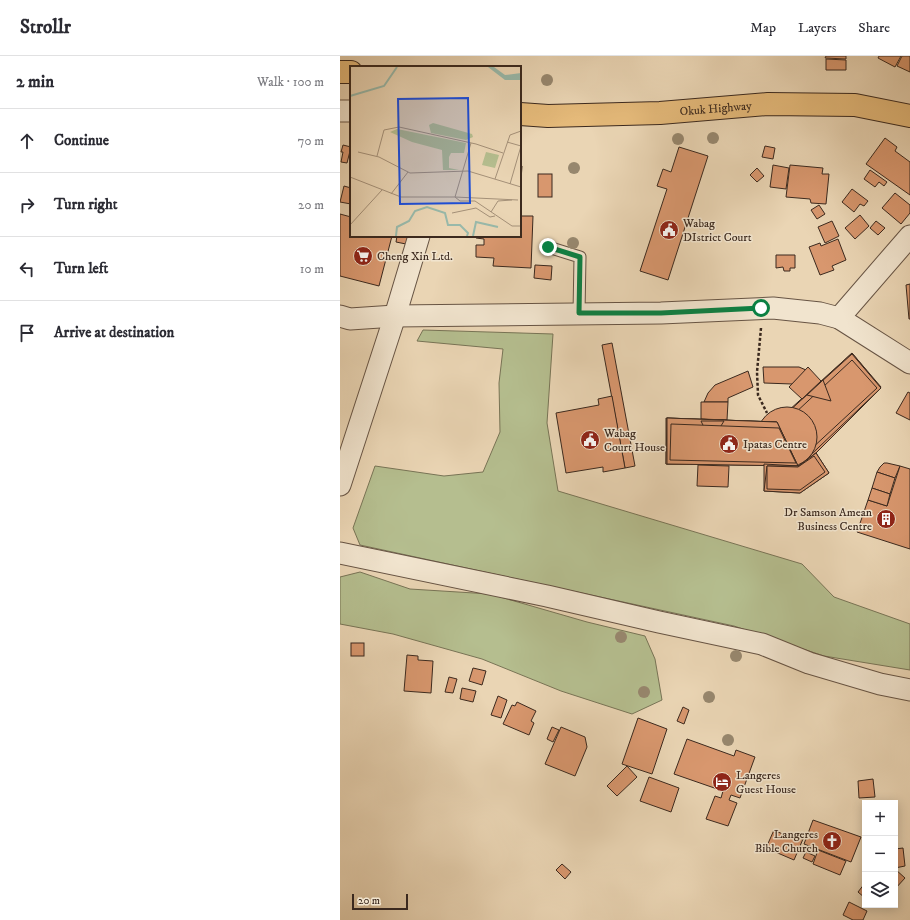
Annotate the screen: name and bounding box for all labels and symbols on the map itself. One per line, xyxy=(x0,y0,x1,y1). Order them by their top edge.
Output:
inset map xyxy=(350,66,521,237)
street label: Okuk Highway xyxy=(679,98,753,119)
place label: Wabag DIstrict Court xyxy=(682,216,752,245)
public building icon: Wabag DIstrict Court xyxy=(658,219,680,241)
route end xyxy=(539,238,557,256)
supermarket icon: Cheng Xin Ltd. xyxy=(352,245,374,267)
place label: Cheng Xin Ltd. xyxy=(377,249,453,264)
route start xyxy=(752,299,770,317)
place label: Wabag Court House xyxy=(603,426,665,455)
public building icon: Wabag Court House xyxy=(579,429,601,451)
public building icon: Ipatas Centre xyxy=(718,433,740,455)
place label: Ipatas Centre xyxy=(743,437,807,452)
place label: Dr Samson Amean Business Centre xyxy=(784,505,873,534)
building icon: Dr Samson Amean Business Centre xyxy=(875,508,897,530)
place label: Langeres Guest House xyxy=(736,768,796,797)
hotel icon: Langeres Guest House xyxy=(711,771,733,793)
place label: Langeres Bible Church xyxy=(755,827,819,856)
church icon: Langeres Bible Church xyxy=(821,830,843,852)
scale bar xyxy=(352,892,408,911)

